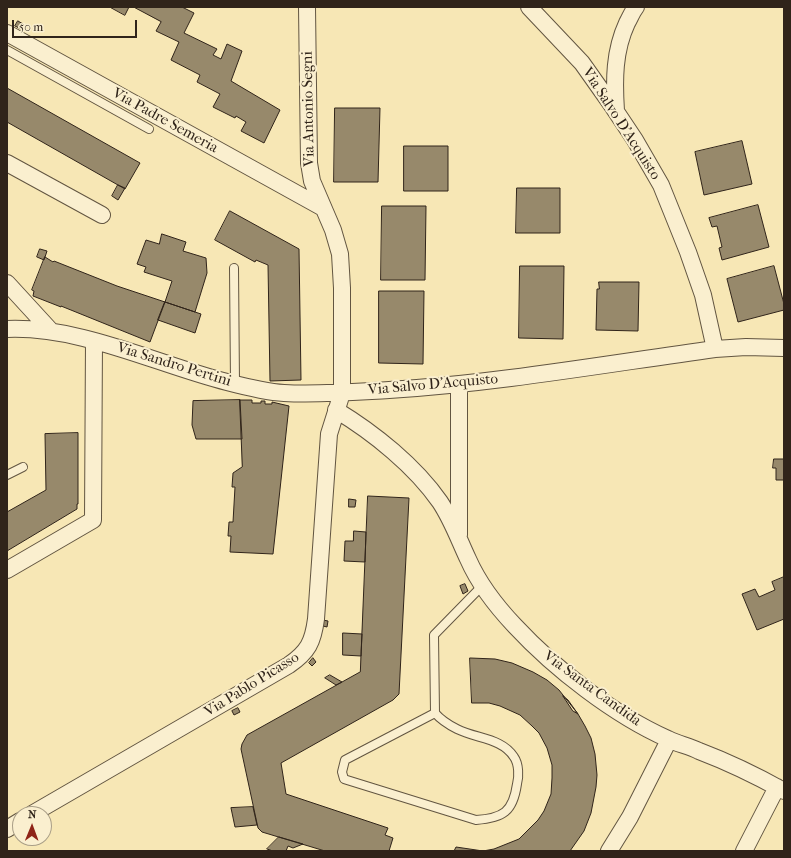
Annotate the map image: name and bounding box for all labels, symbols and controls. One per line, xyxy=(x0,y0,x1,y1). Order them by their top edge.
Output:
scale bar xyxy=(14,12,139,38)
text: 50 m xyxy=(19,20,43,34)
street label: Via Antonio Segni xyxy=(299,51,319,167)
street label: Via Salvo D'Acquisto xyxy=(578,64,664,184)
street label: Via Padre Semeria xyxy=(109,85,221,157)
street label: Via Sandro Pertini xyxy=(115,339,233,391)
street label: Via Salvo D'Acquisto xyxy=(367,370,499,400)
street label: Via Santa Candida xyxy=(540,648,644,730)
street label: Via Pablo Picasso xyxy=(201,649,303,721)
north arrow xyxy=(12,806,52,846)
text: N xyxy=(28,808,36,821)

